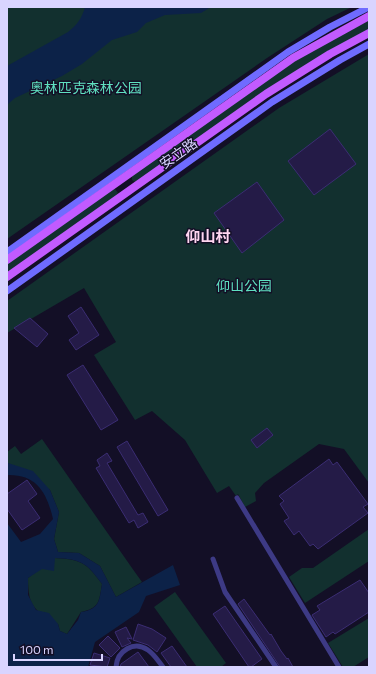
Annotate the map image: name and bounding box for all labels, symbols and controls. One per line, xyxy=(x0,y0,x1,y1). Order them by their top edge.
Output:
park label: 奥林匹克森林公园 xyxy=(30,79,142,96)
street label: 安立路 xyxy=(156,134,200,172)
district label: 仰山村 xyxy=(185,227,231,245)
park label: 仰山公园 xyxy=(216,277,272,294)
scale bar xyxy=(14,636,102,662)
text: 100 m xyxy=(20,642,54,656)

